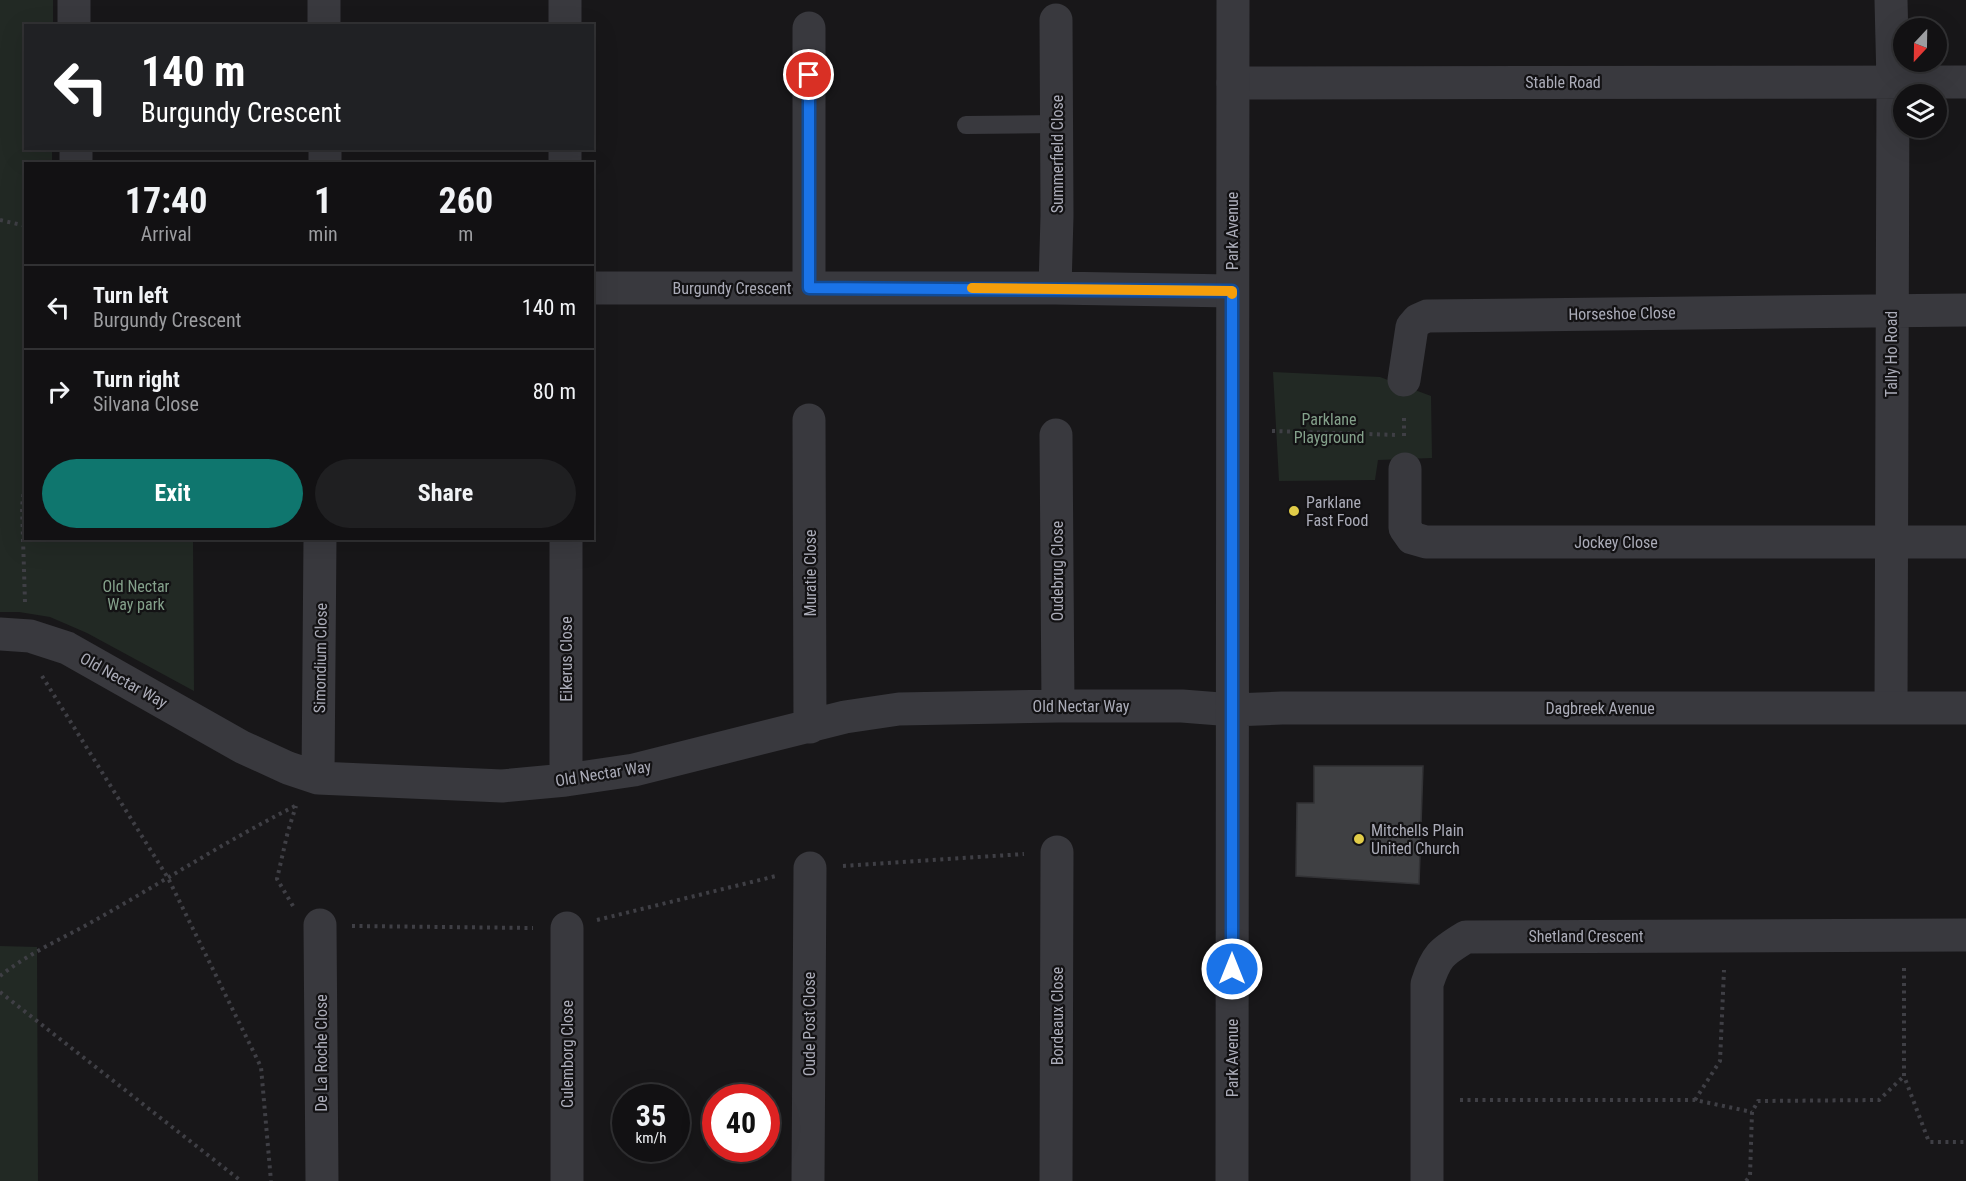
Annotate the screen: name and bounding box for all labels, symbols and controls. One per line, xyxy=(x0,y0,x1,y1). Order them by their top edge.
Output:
north arrow xyxy=(1893,18,1947,72)
map controls xyxy=(1893,18,1947,138)
text: 140 m xyxy=(141,47,246,96)
icon: left xyxy=(42,48,120,126)
pin xyxy=(783,49,834,100)
icon: arrive xyxy=(792,58,825,91)
street label: Stable Road xyxy=(1525,73,1601,92)
button: layers xyxy=(1893,84,1947,138)
street label: Summerfield Close xyxy=(1048,95,1067,213)
text: Burgundy Crescent xyxy=(141,97,342,129)
text: 17:40 xyxy=(125,180,207,222)
text: 1 xyxy=(314,180,332,222)
text: 260 xyxy=(439,180,493,222)
street label: Park Avenue xyxy=(1223,192,1242,270)
text: Arrival xyxy=(141,222,192,246)
text: min xyxy=(308,222,338,246)
text: m xyxy=(458,222,473,246)
street label: Burgundy Crescent xyxy=(673,279,792,298)
text: Turn left xyxy=(93,283,168,308)
icon: left xyxy=(42,291,75,324)
text: 140 m xyxy=(522,295,576,320)
street label: Horseshoe Close xyxy=(1568,303,1676,324)
text: Burgundy Crescent xyxy=(93,308,242,332)
street label: Tally Ho Road xyxy=(1882,311,1901,397)
text: Turn right xyxy=(93,367,180,392)
icon: right xyxy=(42,375,75,408)
text: 80 m xyxy=(533,379,576,404)
text: Silvana Close xyxy=(93,392,199,416)
park label: Parklane Playground xyxy=(1294,410,1364,447)
button: Exit xyxy=(42,459,303,528)
button: Share xyxy=(315,459,576,528)
place label: Parklane Fast Food xyxy=(1306,493,1368,530)
marker: Parklane Fast Food xyxy=(1287,504,1301,518)
street label: Oudebrug Close xyxy=(1048,521,1067,621)
street label: Muratie Close xyxy=(801,529,820,617)
street label: Jockey Close xyxy=(1574,533,1658,552)
park label: Old Nectar Way park xyxy=(103,577,170,614)
street label: Simondium Close xyxy=(310,603,331,713)
street label: Eikerus Close xyxy=(557,616,576,702)
street label: Old Nectar Way xyxy=(77,649,171,712)
street label: Old Nectar Way xyxy=(1033,697,1130,716)
street label: Dagbreek Avenue xyxy=(1545,699,1655,718)
street label: Old Nectar Way xyxy=(554,756,653,790)
place label: Mitchells Plain United Church xyxy=(1371,821,1464,858)
marker: Mitchells Plain United Church xyxy=(1352,832,1366,846)
street label: Shetland Crescent xyxy=(1529,927,1644,946)
position arrow xyxy=(1200,937,1264,1001)
street label: Bordeaux Close xyxy=(1048,967,1067,1065)
street label: Oude Post Close xyxy=(800,972,819,1076)
street label: De La Roche Close xyxy=(312,994,331,1112)
street label: Culemborg Close xyxy=(558,1000,577,1108)
street label: Park Avenue xyxy=(1223,1019,1242,1097)
speed limit sign: 40 xyxy=(702,1084,780,1162)
text: 35 xyxy=(636,1098,666,1133)
text: km/h xyxy=(636,1129,666,1147)

